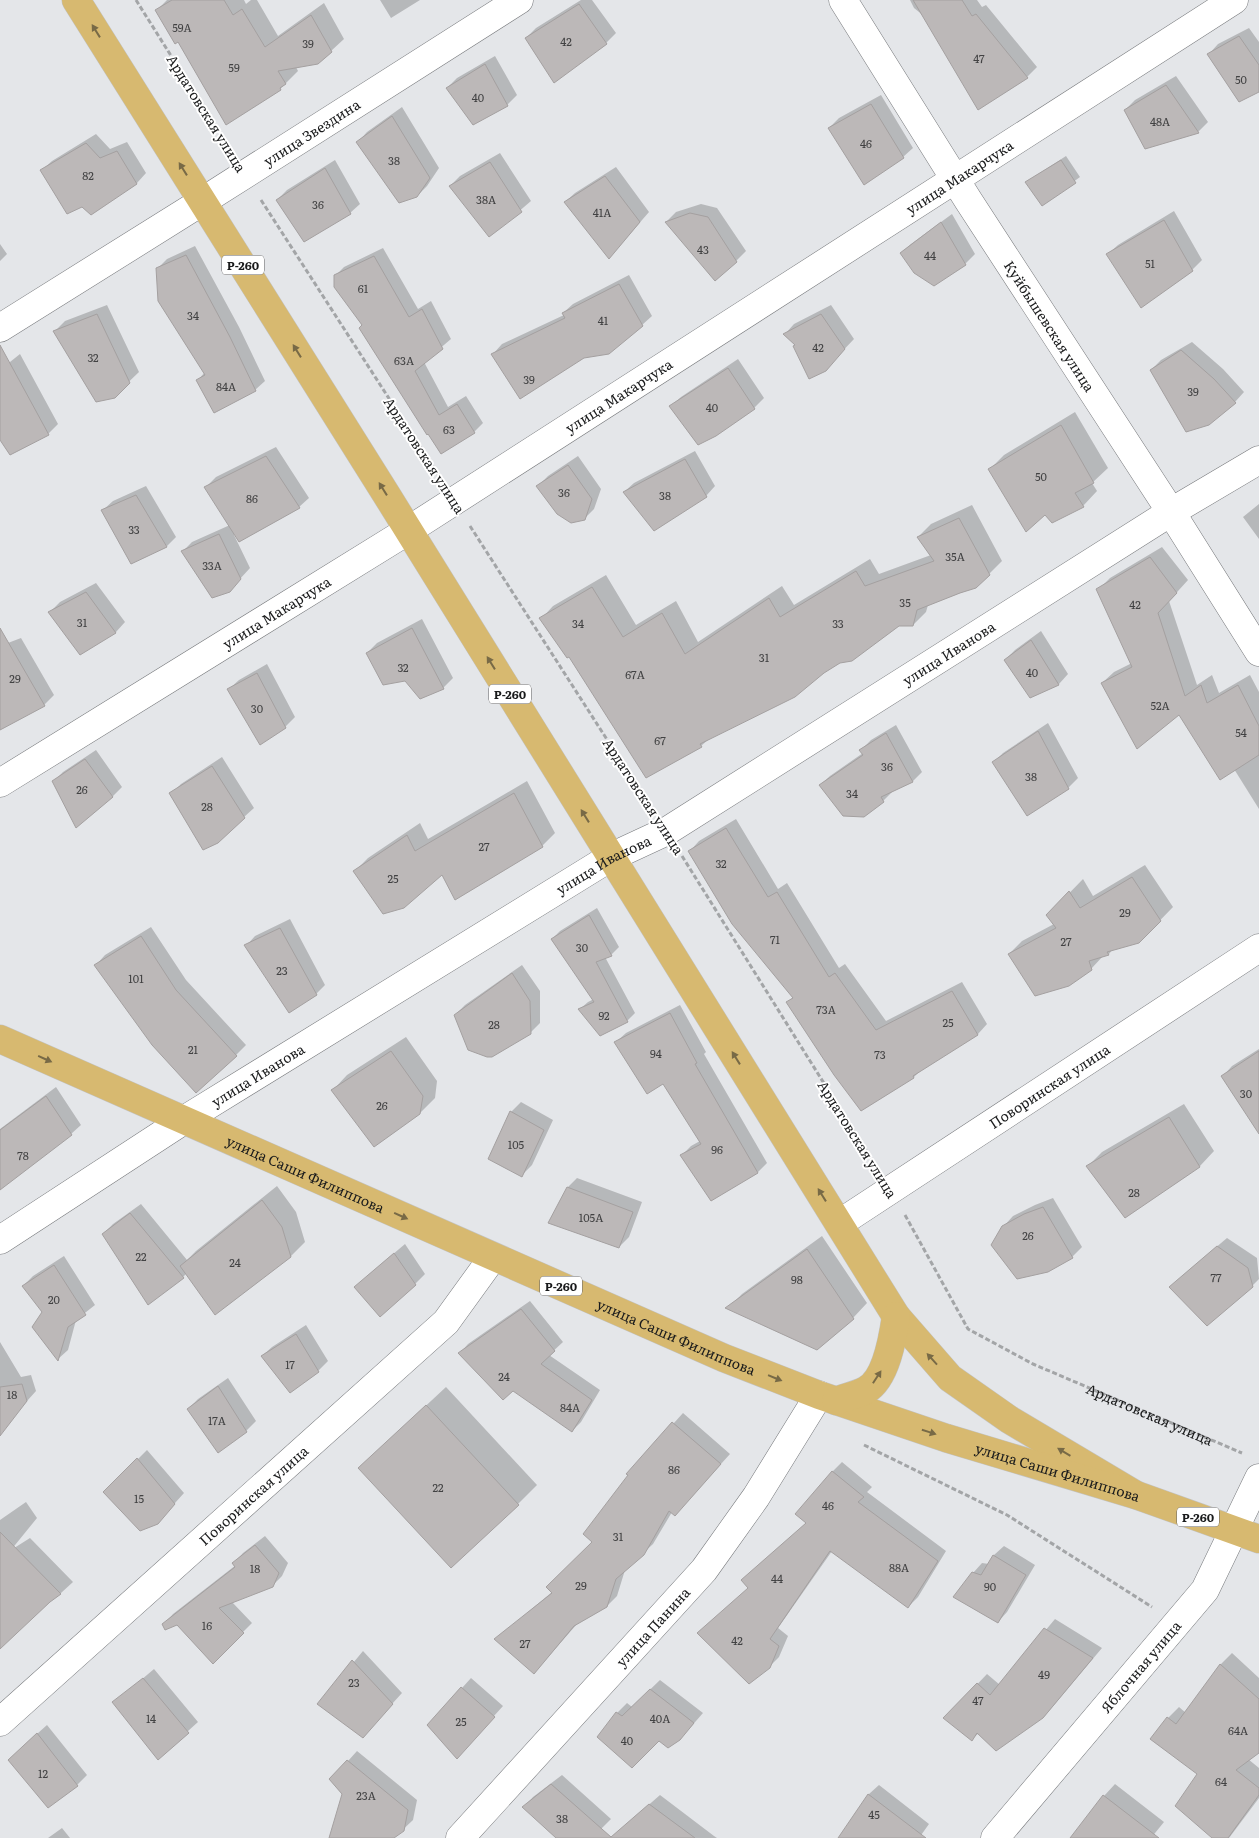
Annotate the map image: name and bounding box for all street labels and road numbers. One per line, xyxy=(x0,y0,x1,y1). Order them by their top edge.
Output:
street label: Ардатовская улица xyxy=(163,50,252,176)
street label: улица Звездина xyxy=(259,94,364,170)
street label: улица Макарчука xyxy=(902,134,1017,218)
road number: Р-260 xyxy=(222,256,264,274)
street label: Куйбышевская улица xyxy=(1000,256,1100,396)
street label: улица Макарчука xyxy=(561,353,677,437)
street label: Ардатовская улица xyxy=(380,393,471,518)
street label: улица Макарчука xyxy=(218,571,335,653)
street label: улица Иванова xyxy=(898,616,999,690)
road number: Р-260 xyxy=(489,684,531,704)
street label: Ардатовская улица xyxy=(599,734,690,859)
street label: улица Иванова xyxy=(552,830,655,899)
street label: улица Иванова xyxy=(207,1038,308,1111)
street label: Поворинская улица xyxy=(985,1039,1114,1133)
street label: Ардатовская улица xyxy=(814,1076,903,1202)
street label: улица Саши Филиппова xyxy=(223,1130,388,1217)
road number: Р-260 xyxy=(540,1276,582,1295)
street label: улица Саши Филиппова xyxy=(594,1293,759,1380)
street label: Ардатовская улица xyxy=(1083,1378,1217,1450)
street label: улица Саши Филиппова xyxy=(973,1437,1143,1506)
street label: Поворинская улица xyxy=(194,1440,313,1549)
road number: Р-260 xyxy=(1177,1508,1219,1526)
street label: улица Панина xyxy=(611,1582,694,1671)
street label: Яблочная улица xyxy=(1096,1616,1185,1717)

